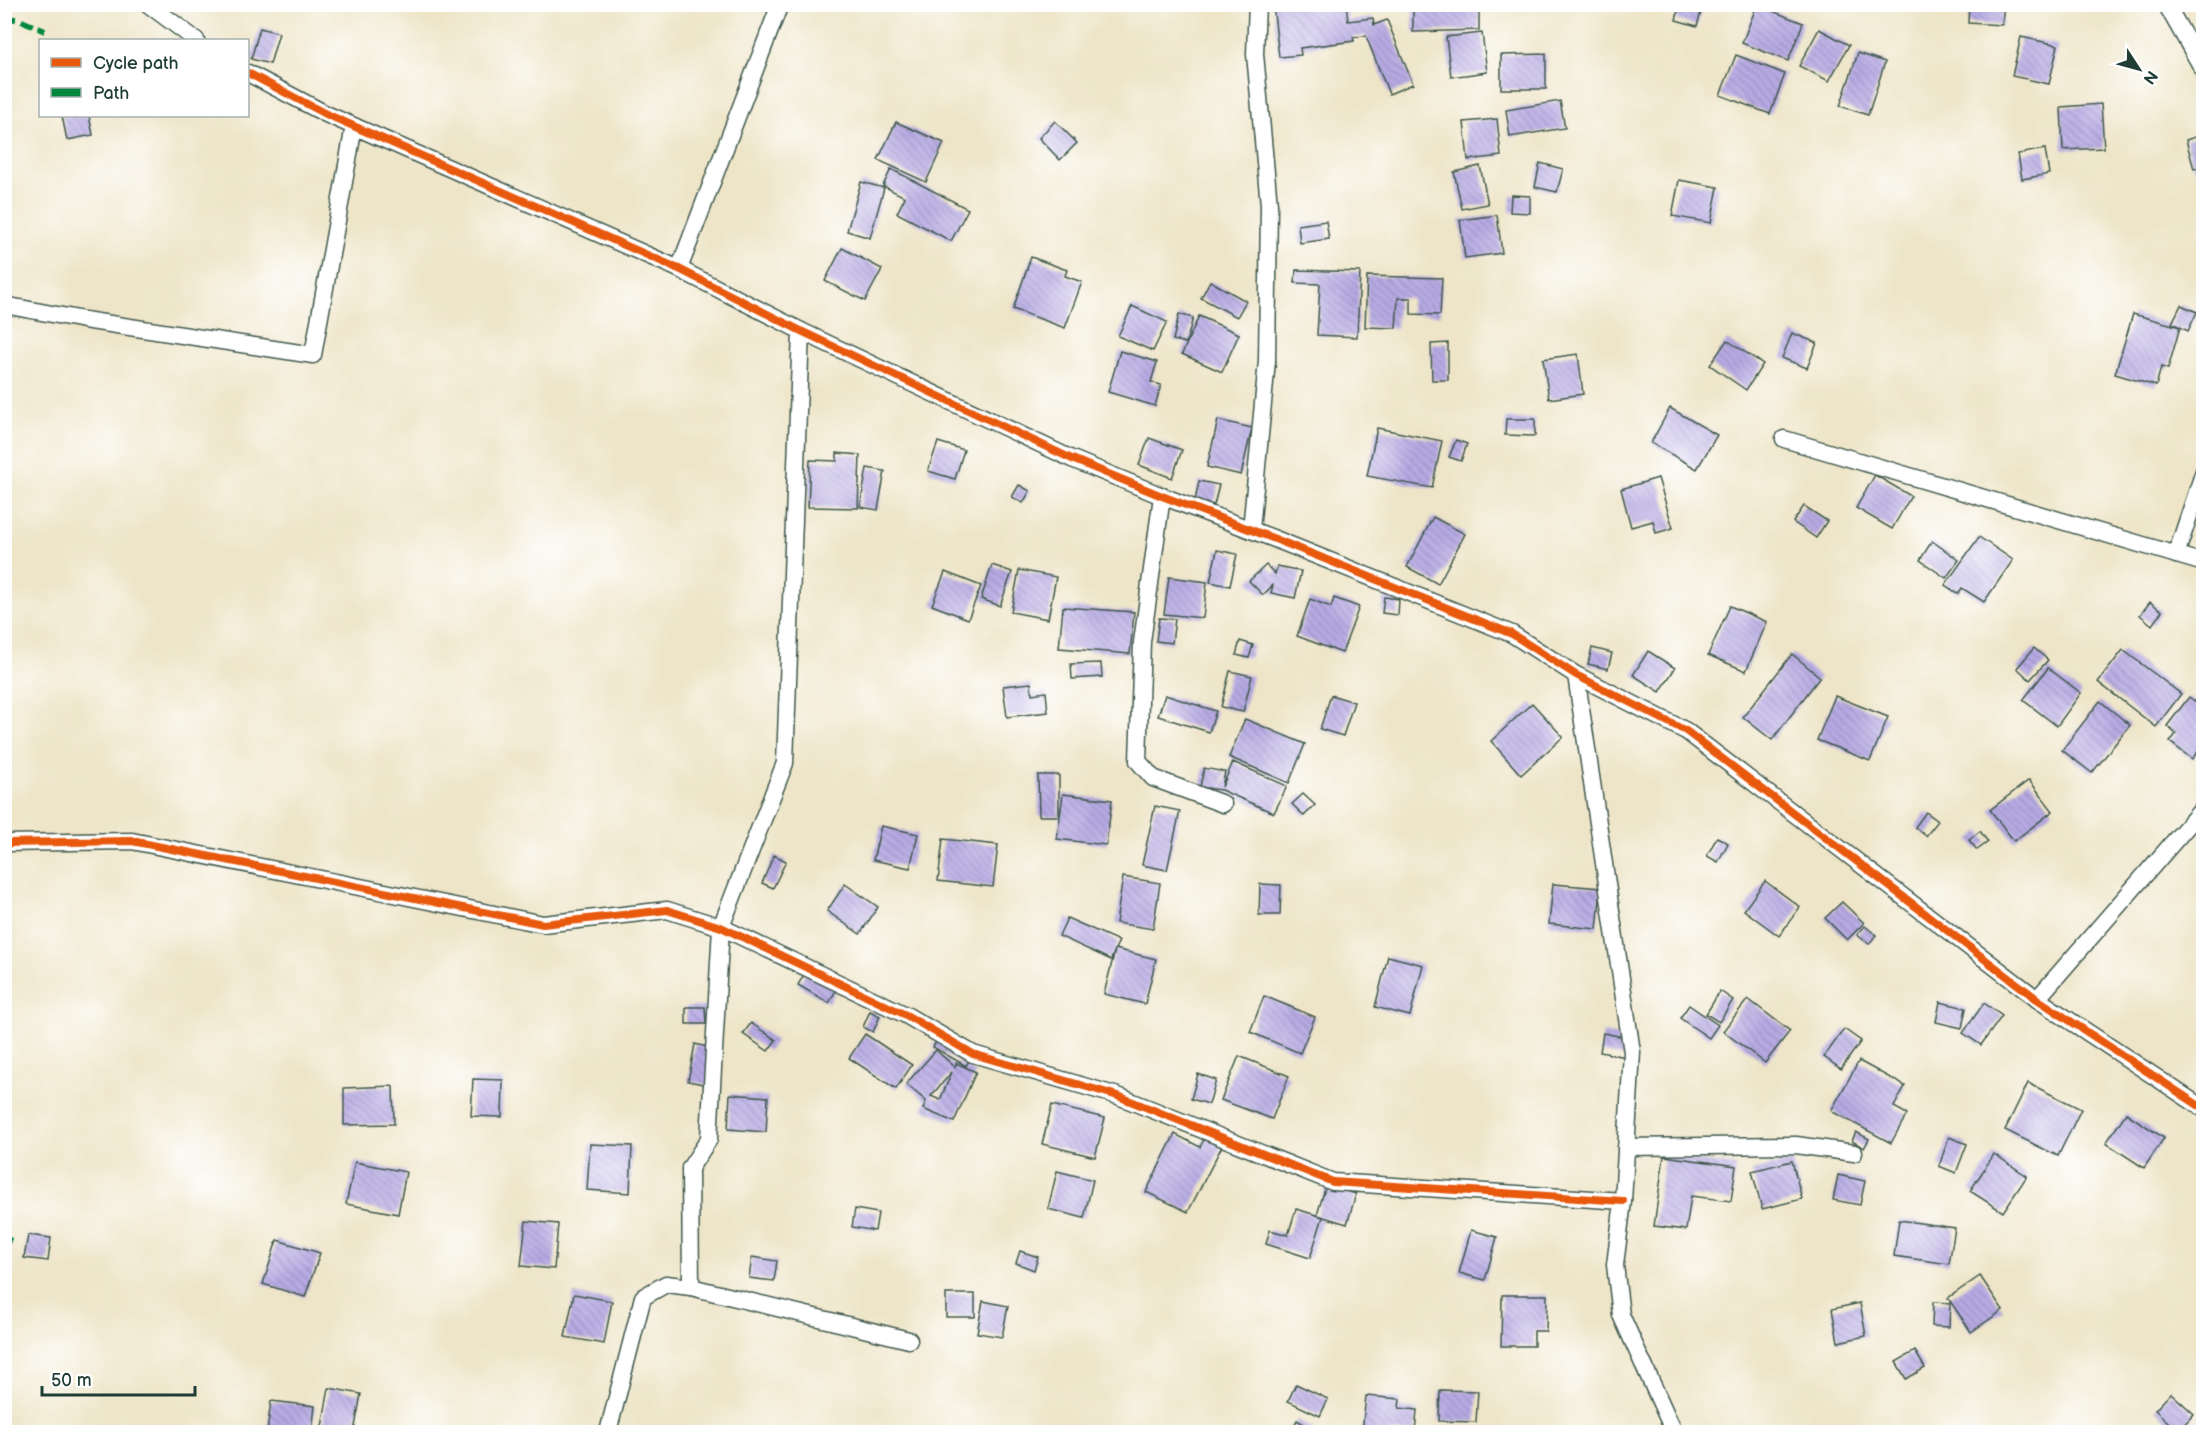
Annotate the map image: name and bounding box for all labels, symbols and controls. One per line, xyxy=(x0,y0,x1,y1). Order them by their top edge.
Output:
legend xyxy=(39,39,249,117)
north arrow xyxy=(2109,39,2169,99)
text: Cycle path xyxy=(93,53,179,74)
text: N xyxy=(2139,66,2161,87)
text: Path xyxy=(93,83,129,104)
scale bar xyxy=(42,1359,195,1397)
text: 50 m xyxy=(51,1370,92,1391)

